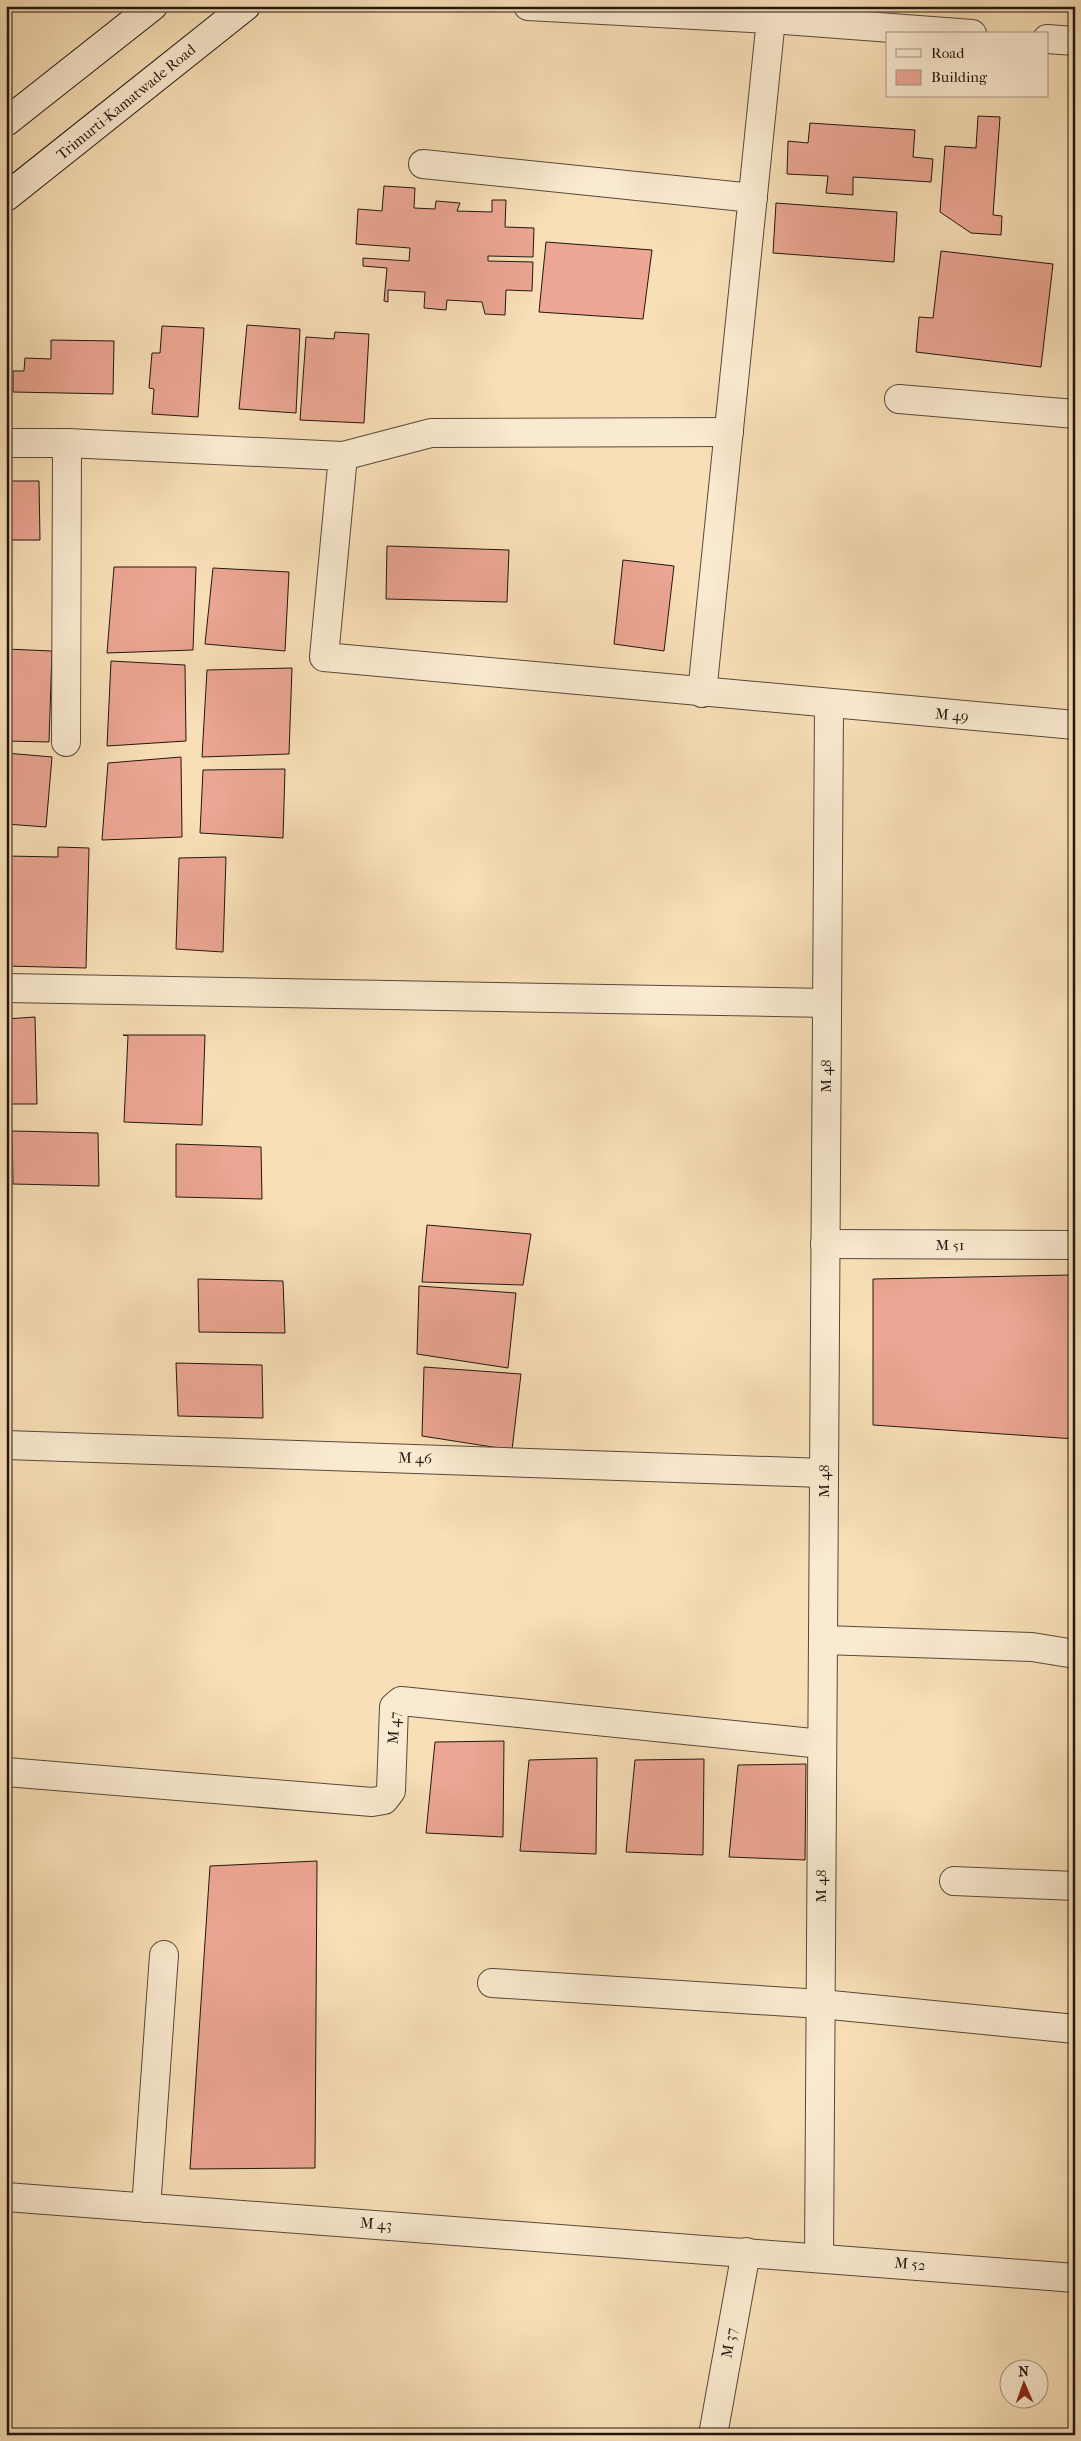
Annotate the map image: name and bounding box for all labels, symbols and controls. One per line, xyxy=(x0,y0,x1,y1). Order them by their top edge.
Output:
legend xyxy=(886,32,1048,98)
street label: Trimurti-Kamatwade Road xyxy=(53,40,200,164)
text: Road xyxy=(931,44,965,62)
text: Building xyxy=(931,68,988,86)
street label: M 49 xyxy=(934,705,970,725)
street label: M 48 xyxy=(817,1059,835,1093)
street label: M 51 xyxy=(936,1236,964,1254)
street label: M 46 xyxy=(398,1448,433,1468)
street label: M 48 xyxy=(815,1464,833,1498)
street label: M 47 xyxy=(384,1711,404,1745)
street label: M 48 xyxy=(812,1869,830,1903)
street label: M 43 xyxy=(359,2214,393,2234)
street label: M 52 xyxy=(894,2254,927,2274)
street label: M 37 xyxy=(718,2326,740,2360)
north arrow xyxy=(998,2358,1048,2408)
text: N xyxy=(1018,2363,1030,2380)

